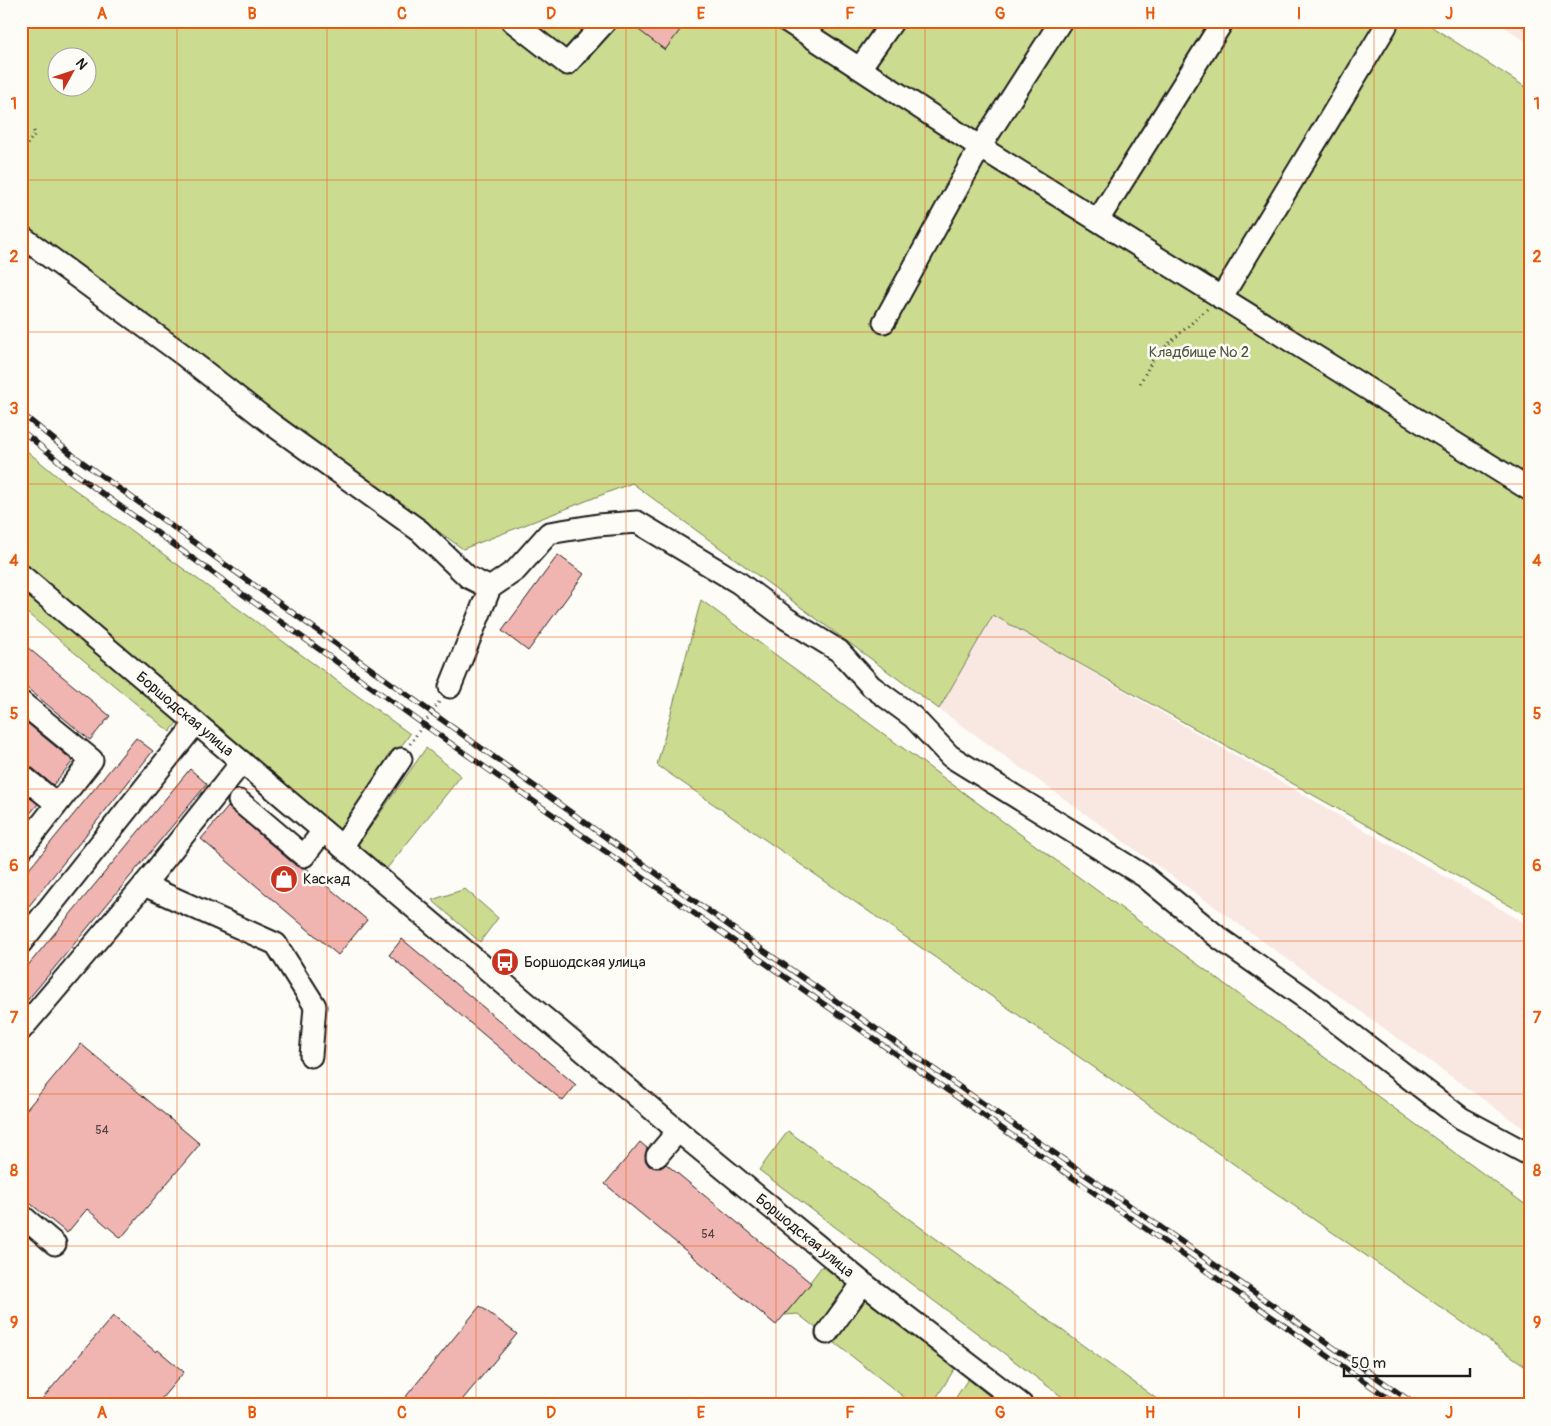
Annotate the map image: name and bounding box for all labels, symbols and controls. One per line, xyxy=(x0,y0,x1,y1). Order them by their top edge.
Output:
text: A xyxy=(97,4,108,24)
text: B xyxy=(247,4,257,24)
text: C xyxy=(397,4,407,24)
text: D xyxy=(546,4,556,24)
text: E xyxy=(697,4,706,24)
text: F xyxy=(845,4,855,24)
text: G xyxy=(995,4,1006,24)
text: H xyxy=(1145,4,1155,24)
text: I xyxy=(1297,4,1301,24)
text: J xyxy=(1445,4,1453,24)
north arrow xyxy=(48,48,98,98)
text: N xyxy=(72,55,91,73)
text: 1 xyxy=(11,94,17,114)
text: 1 xyxy=(1534,94,1540,114)
text: 2 xyxy=(10,247,19,267)
text: 2 xyxy=(1533,247,1542,267)
park label: Кладбище № 2 xyxy=(1149,343,1249,362)
text: 3 xyxy=(10,399,19,419)
text: 3 xyxy=(1533,399,1542,419)
text: 4 xyxy=(9,551,19,571)
text: 4 xyxy=(1532,551,1542,571)
street label: Боршодская улица xyxy=(132,668,237,761)
text: 5 xyxy=(10,704,19,724)
text: 5 xyxy=(1533,704,1542,724)
text: 6 xyxy=(9,856,19,876)
text: 6 xyxy=(1532,856,1542,876)
shop icon: Каскад xyxy=(269,864,299,894)
place label: Каскад xyxy=(303,870,350,889)
bus stop icon: Боршодская улица xyxy=(490,947,520,977)
place label: Боршодская улица xyxy=(524,953,646,972)
text: 7 xyxy=(10,1008,19,1028)
text: 7 xyxy=(1533,1008,1542,1028)
house number: 54 xyxy=(95,1123,109,1138)
text: 8 xyxy=(10,1161,18,1181)
text: 8 xyxy=(1533,1161,1541,1181)
street label: Боршодская улица xyxy=(751,1190,858,1282)
house number: 54 xyxy=(701,1227,715,1242)
text: 9 xyxy=(10,1313,18,1333)
text: 9 xyxy=(1533,1313,1541,1333)
scale bar xyxy=(1344,1346,1470,1378)
text: 50 m xyxy=(1351,1354,1386,1373)
text: A xyxy=(97,1403,108,1423)
text: B xyxy=(247,1403,257,1423)
text: C xyxy=(397,1403,407,1423)
text: D xyxy=(546,1403,556,1423)
text: E xyxy=(697,1403,706,1423)
text: F xyxy=(845,1403,855,1423)
text: G xyxy=(995,1403,1006,1423)
text: H xyxy=(1145,1403,1155,1423)
text: I xyxy=(1297,1403,1301,1423)
text: J xyxy=(1445,1403,1453,1423)

